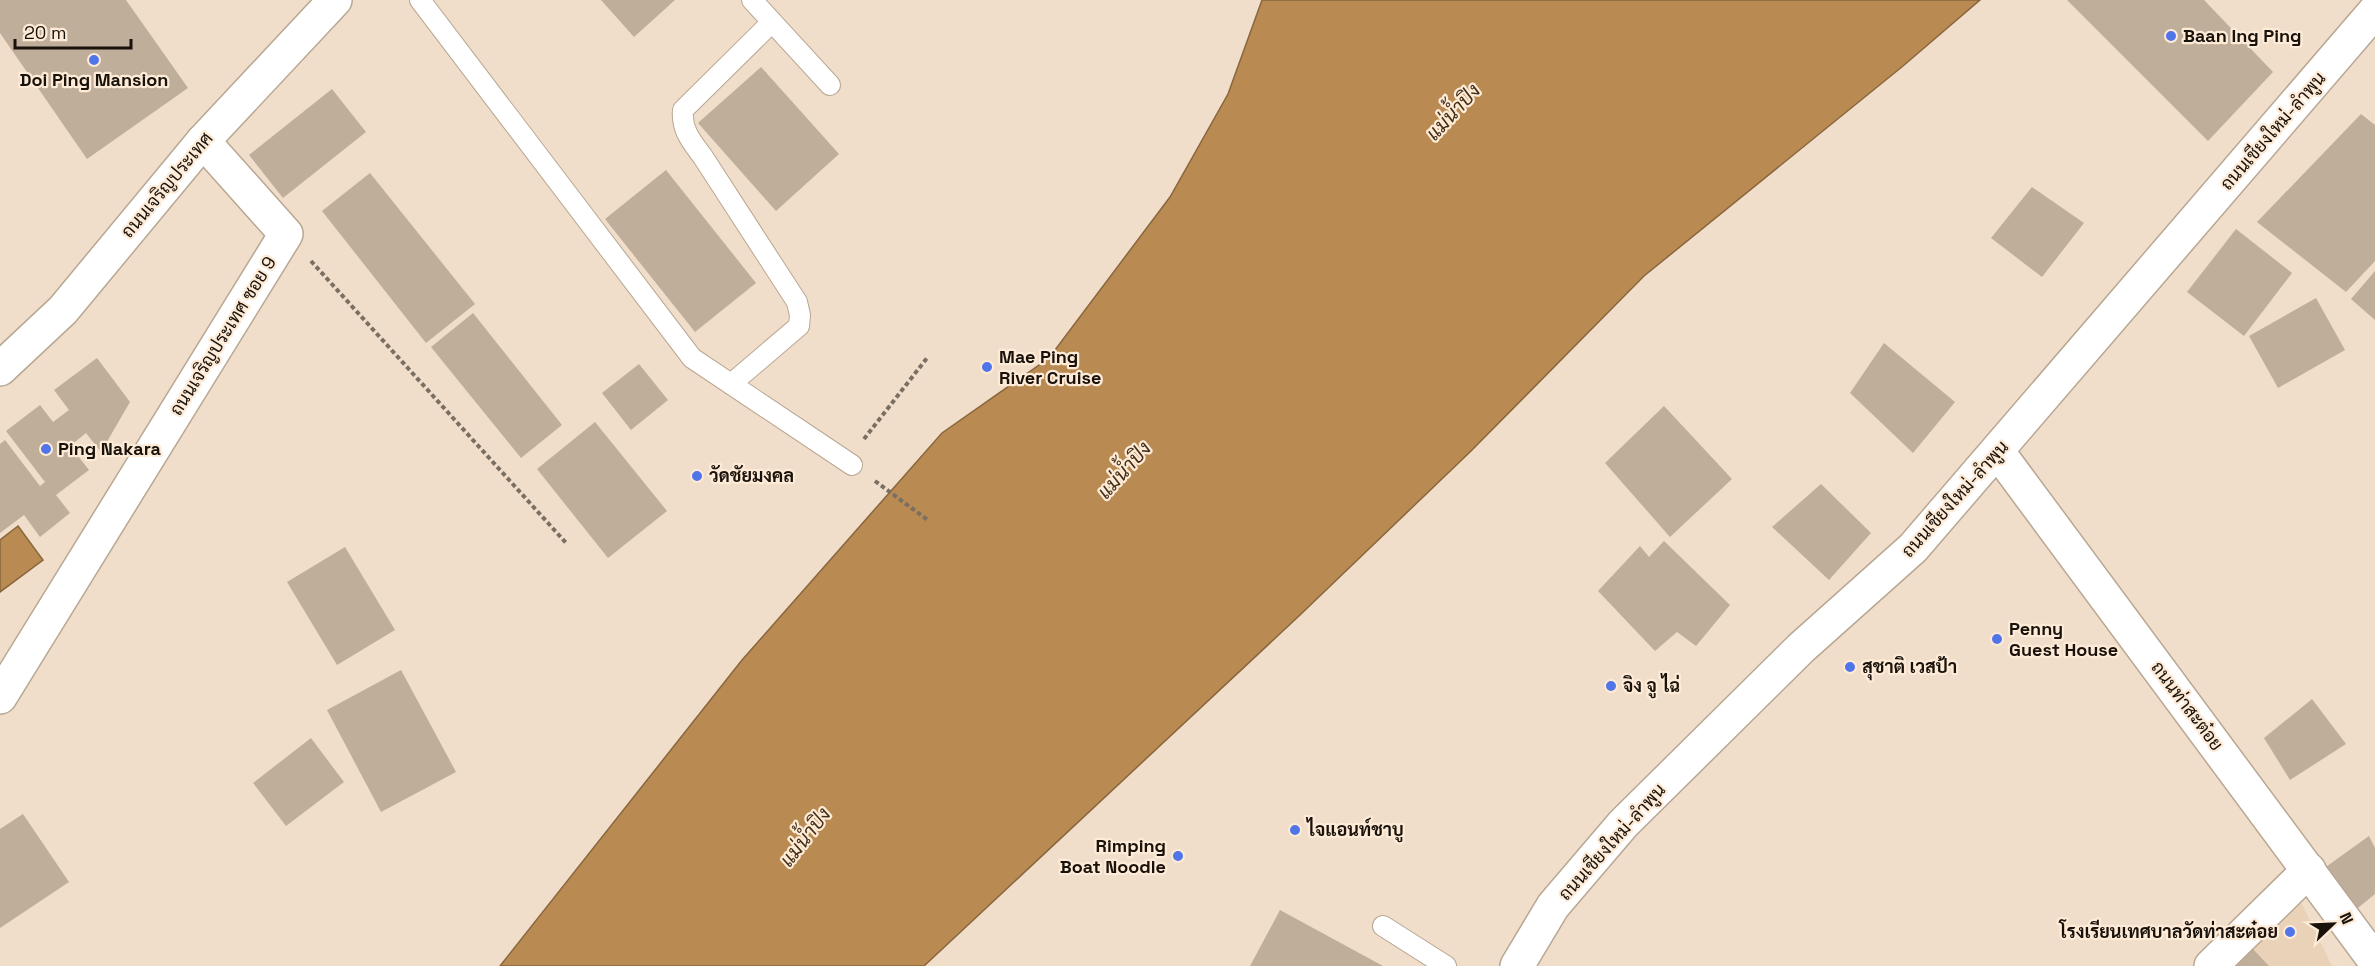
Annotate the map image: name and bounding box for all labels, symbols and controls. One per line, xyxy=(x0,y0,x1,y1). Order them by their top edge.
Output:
scale bar xyxy=(15,12,130,50)
text: 20 m xyxy=(24,21,67,44)
place label: Baan Ing Ping xyxy=(2183,24,2302,47)
marker: Baan Ing Ping xyxy=(2164,29,2178,43)
marker: Doi Ping Mansion xyxy=(87,53,101,67)
street label: ถนนเชียงใหม่-ลำพูน xyxy=(2214,66,2332,196)
place label: Doi Ping Mansion xyxy=(20,68,168,91)
water label: แม่น้ำปิง xyxy=(1416,75,1486,146)
street label: ถนนเจริญประเทศ xyxy=(116,127,218,242)
street label: ถนนเจริญประเทศ ซอย 9 xyxy=(164,252,281,420)
place label: Mae Ping River Cruise xyxy=(999,345,1101,389)
marker: Mae Ping River Cruise xyxy=(980,360,994,374)
water label: แม่น้ำปิง xyxy=(1088,433,1157,504)
street label: ถนนเชียงใหม่-ลำพูน xyxy=(1895,435,2015,563)
place label: Ping Nakara xyxy=(58,437,162,460)
marker: Ping Nakara xyxy=(39,442,53,456)
place label: วัดชัยมงคล xyxy=(709,464,794,487)
marker: วัดชัยมงคล xyxy=(690,469,704,483)
place label: Penny Guest House xyxy=(2009,617,2118,661)
marker: Penny Guest House xyxy=(1990,632,2004,646)
place label: สุชาติ เวสป้า xyxy=(1862,655,1957,681)
street label: ถนนท่าสะต๋อย xyxy=(2146,657,2228,755)
marker: สุชาติ เวสป้า xyxy=(1843,660,1857,674)
place label: จิง จู ไฉ่ xyxy=(1623,673,1680,699)
marker: จิง จู ไฉ่ xyxy=(1604,679,1618,693)
street label: ถนนเชียงใหม่-ลำพูน xyxy=(1552,778,1672,906)
water label: แม่น้ำปิง xyxy=(770,799,836,872)
place label: ไจแอนท์ชาบู xyxy=(1305,817,1404,843)
marker: ไจแอนท์ชาบู xyxy=(1288,823,1302,837)
place label: Rimping Boat Noodle xyxy=(1060,834,1166,878)
marker: Rimping Boat Noodle xyxy=(1171,849,1185,863)
north arrow xyxy=(2303,894,2363,954)
text: N xyxy=(2335,909,2358,927)
place label: โรงเรียนเทศบาลวัดท่าสะต๋อย xyxy=(2058,919,2278,943)
marker: โรงเรียนเทศบาลวัดท่าสะต๋อย xyxy=(2283,925,2297,939)

